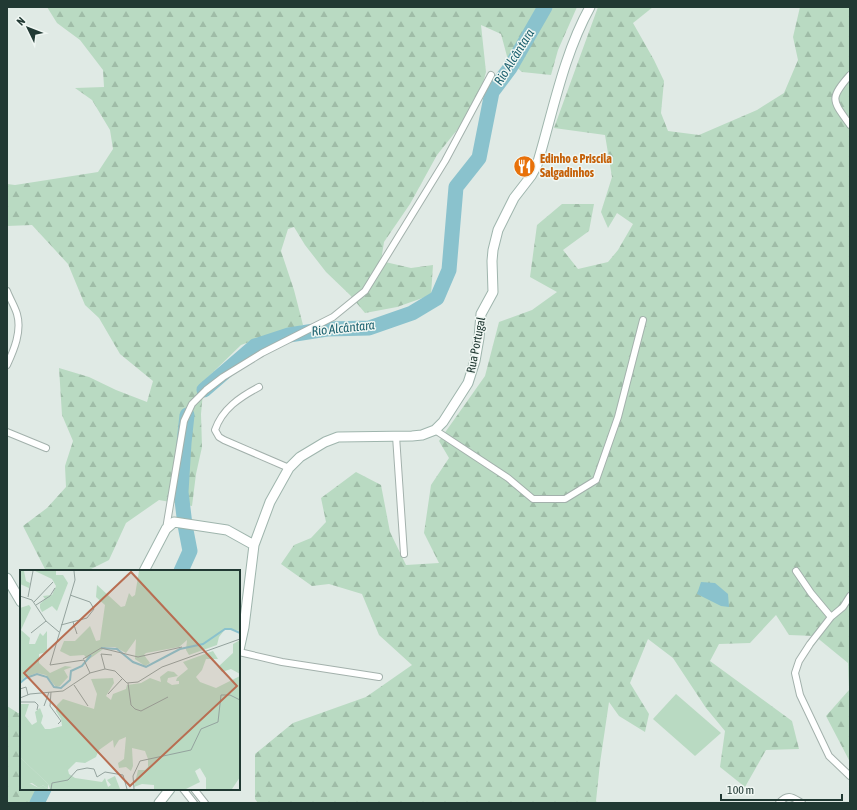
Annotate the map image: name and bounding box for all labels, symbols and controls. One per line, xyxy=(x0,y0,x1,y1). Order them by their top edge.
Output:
north arrow xyxy=(8,8,48,48)
text: N xyxy=(14,15,27,28)
water label: Rio Alcântara xyxy=(491,26,537,88)
place label: Edinho e Priscila Salgadinhos xyxy=(540,152,612,180)
restaurant icon: Edinho e Priscila Salgadinhos xyxy=(512,153,538,179)
street label: Rua Portugal xyxy=(464,315,488,374)
water label: Rio Alcântara xyxy=(311,317,375,339)
inset map xyxy=(20,570,240,790)
scale bar xyxy=(721,776,842,802)
text: 100 m xyxy=(727,783,754,797)

